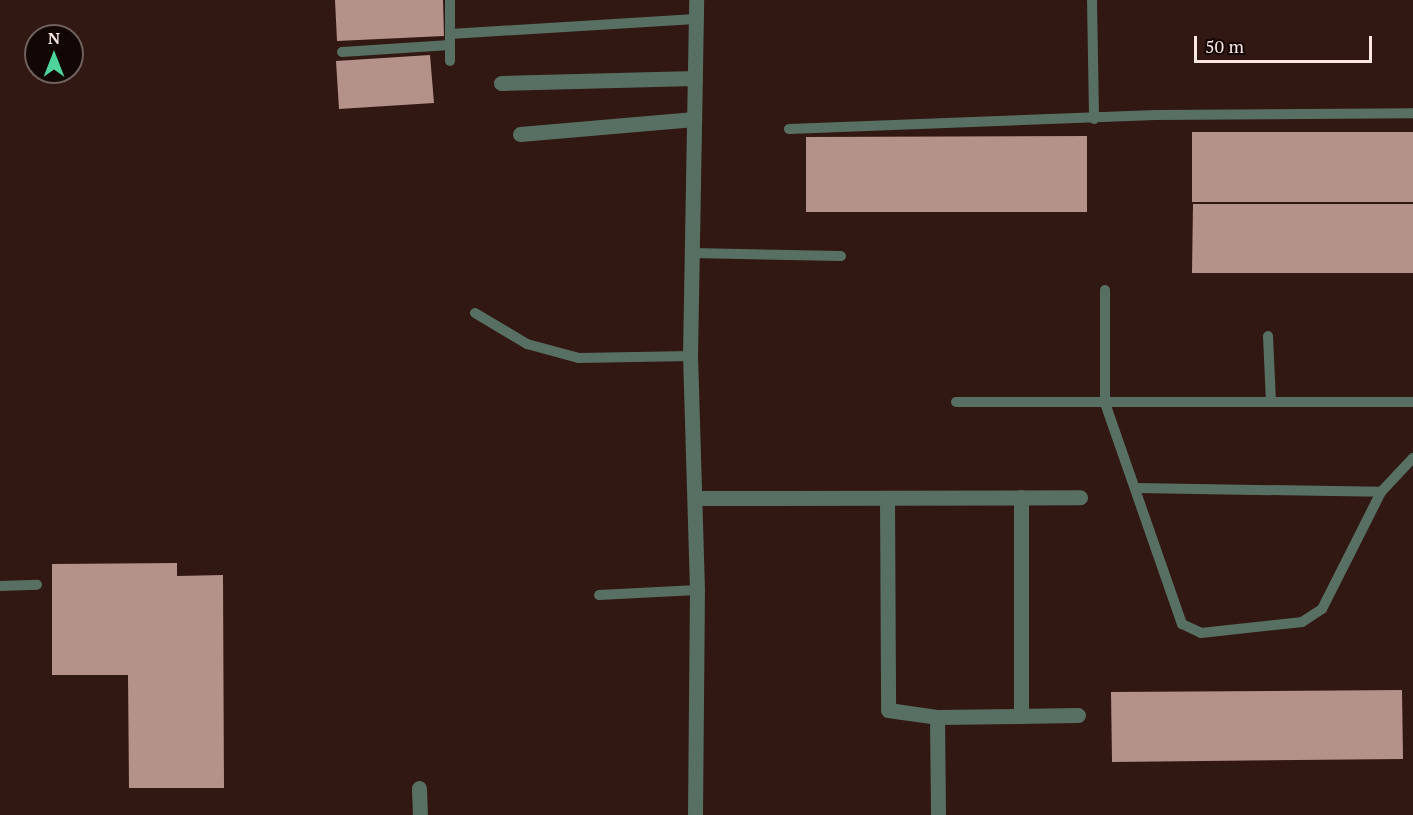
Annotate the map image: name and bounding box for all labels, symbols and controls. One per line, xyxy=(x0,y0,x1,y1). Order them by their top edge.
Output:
north arrow xyxy=(24,24,84,84)
scale bar xyxy=(1197,24,1376,62)
text: N xyxy=(48,27,60,49)
text: 50 m xyxy=(1205,34,1244,58)

